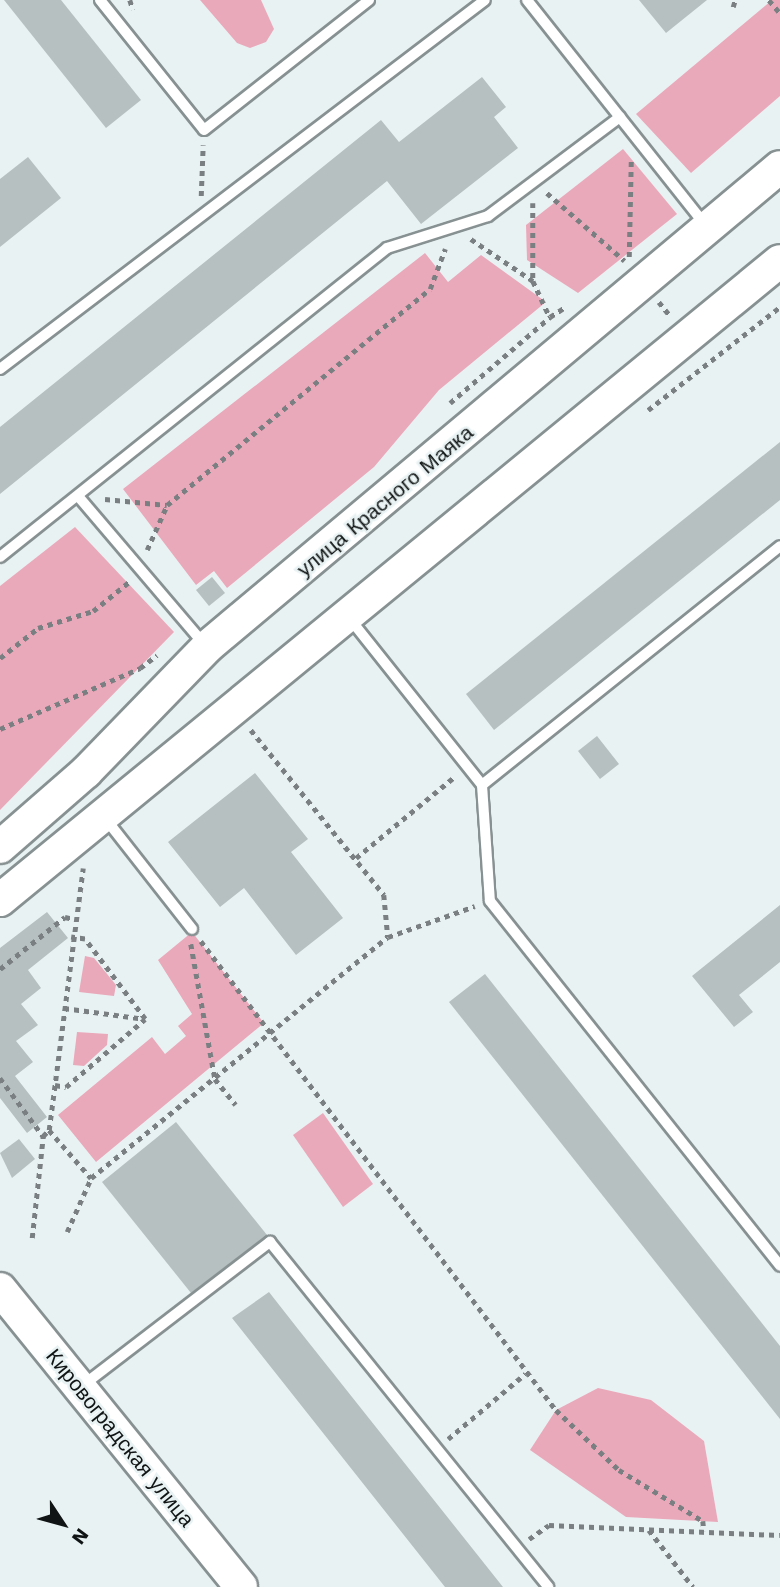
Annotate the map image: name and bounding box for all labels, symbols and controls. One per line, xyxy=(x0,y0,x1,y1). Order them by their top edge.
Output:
street label: улица Красного Маяка xyxy=(292,420,478,582)
street label: Кировоградская улица xyxy=(41,1344,199,1532)
north arrow xyxy=(28,1489,98,1559)
text: N xyxy=(67,1524,94,1549)

